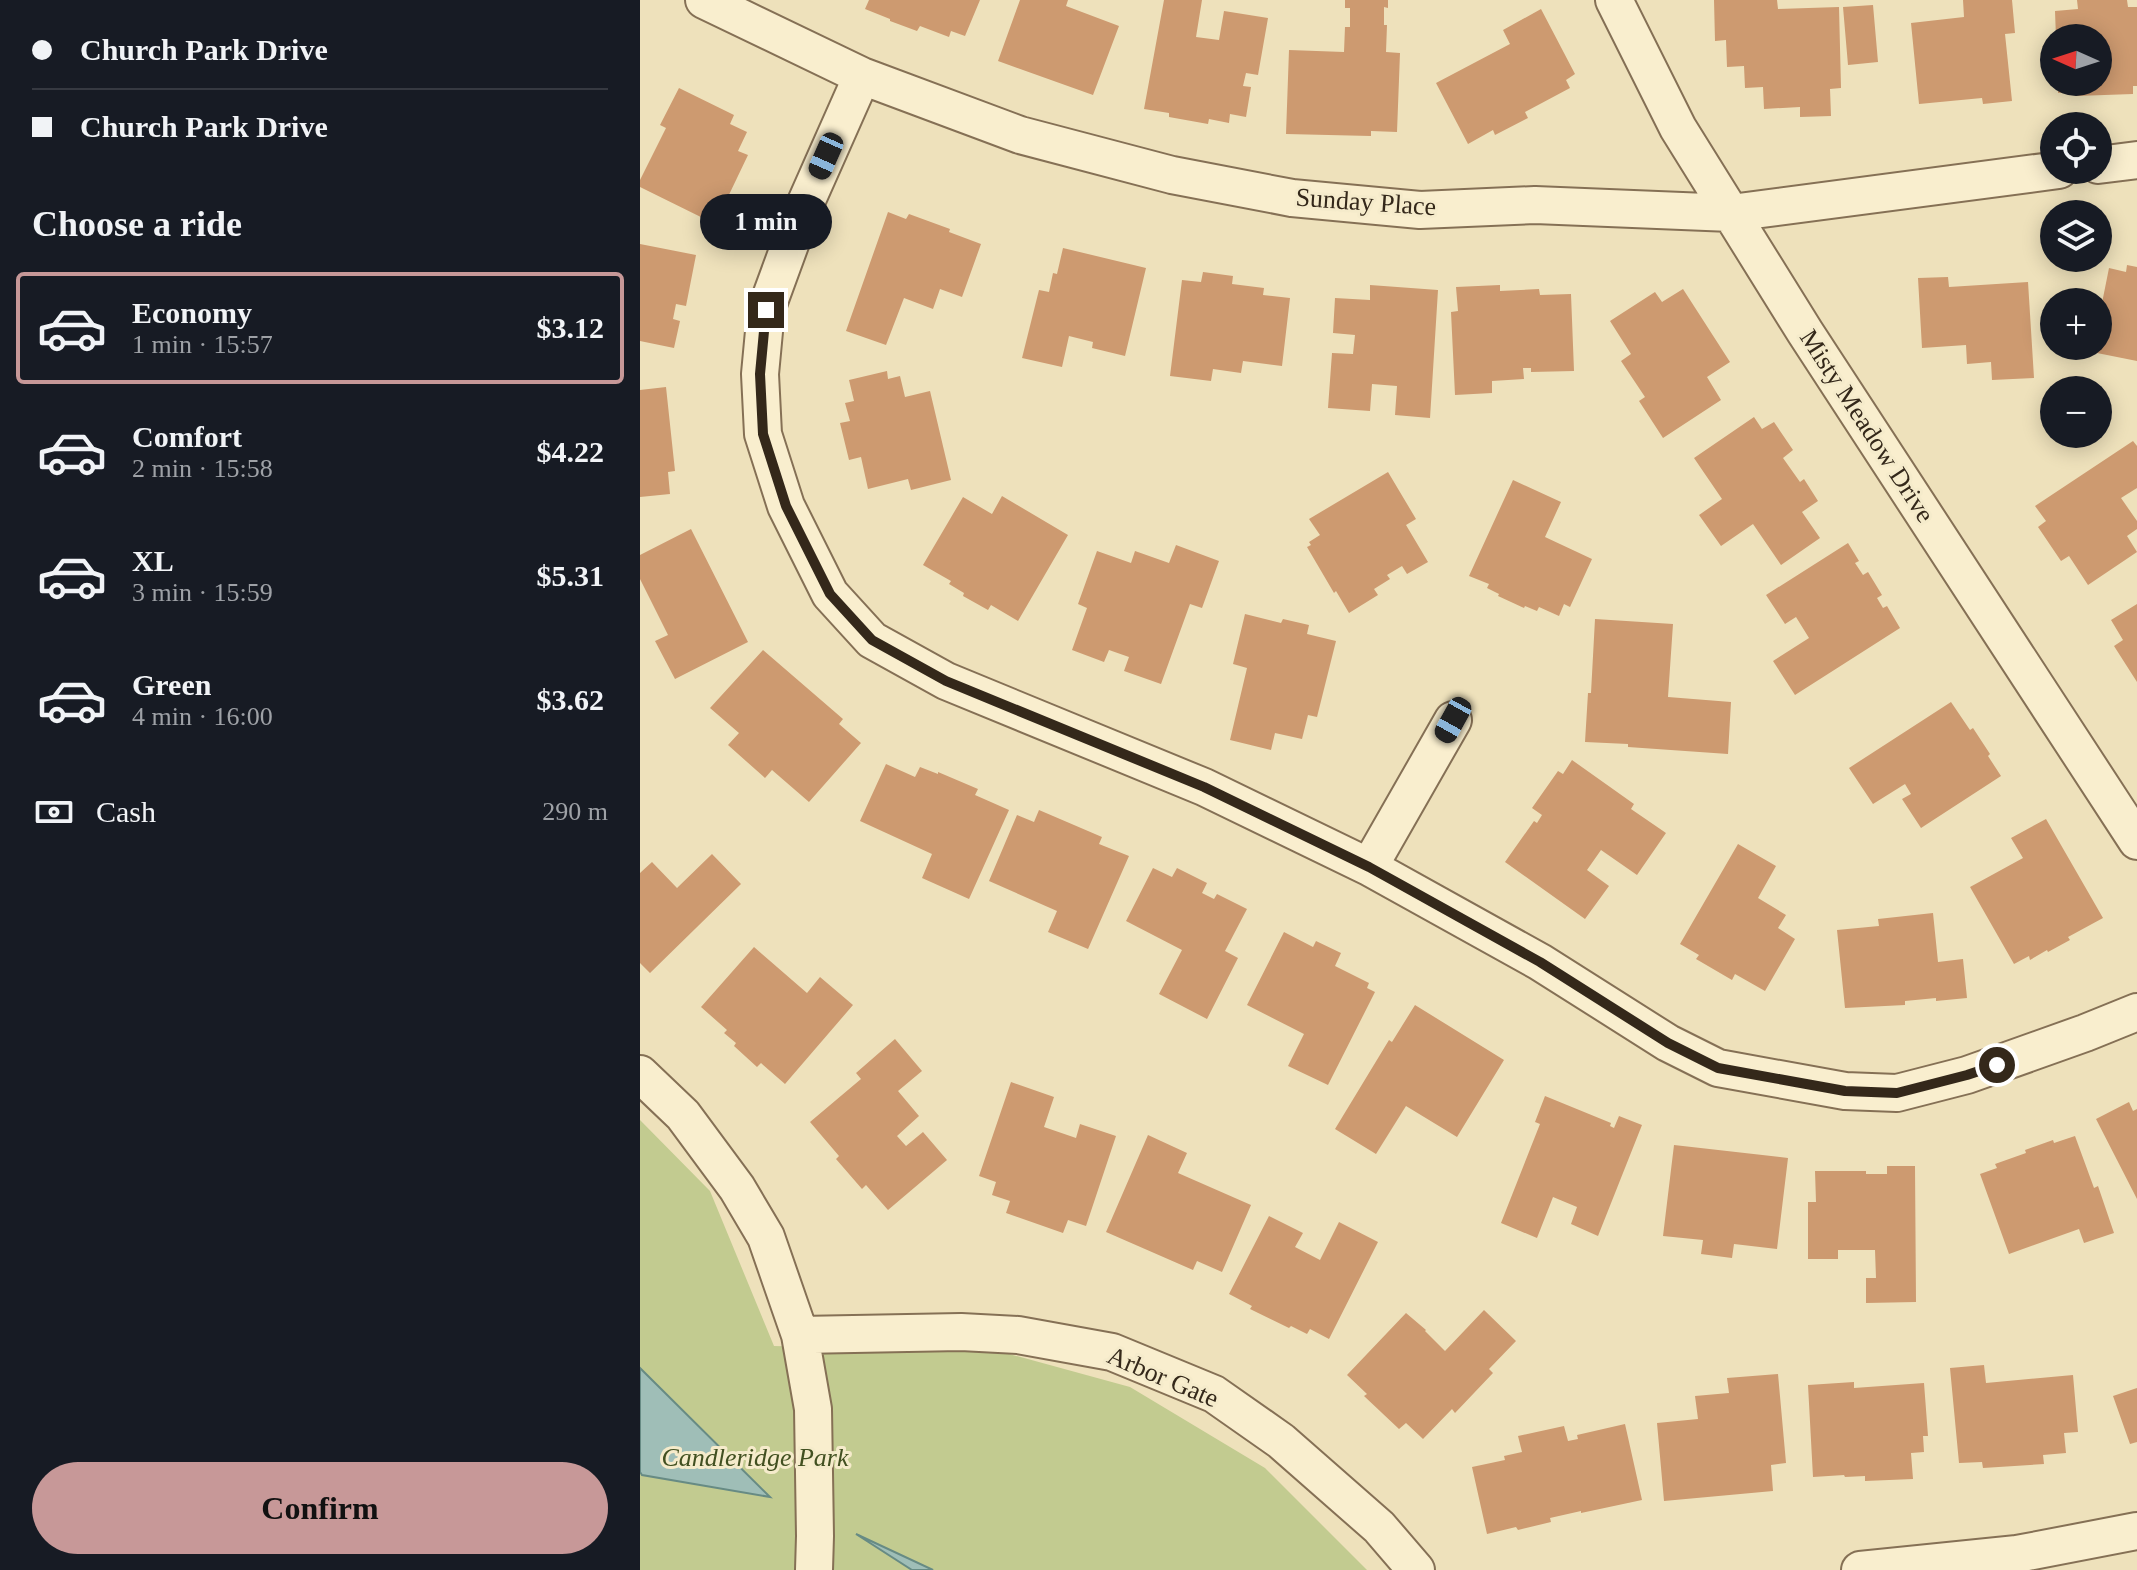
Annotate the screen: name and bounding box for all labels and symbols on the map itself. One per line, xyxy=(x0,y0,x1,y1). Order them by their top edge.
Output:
north arrow xyxy=(2040,24,2112,96)
car xyxy=(805,129,847,183)
street label: Sunday Place xyxy=(1295,183,1437,221)
callout: 1 min xyxy=(700,194,832,250)
route end xyxy=(748,292,784,328)
street label: Misty Meadow Drive xyxy=(1794,324,1940,528)
car xyxy=(1431,693,1475,747)
route start xyxy=(1979,1047,2015,1083)
street label: Arbor Gate xyxy=(1103,1341,1223,1413)
park label: Candleridge Park xyxy=(661,1443,849,1472)

